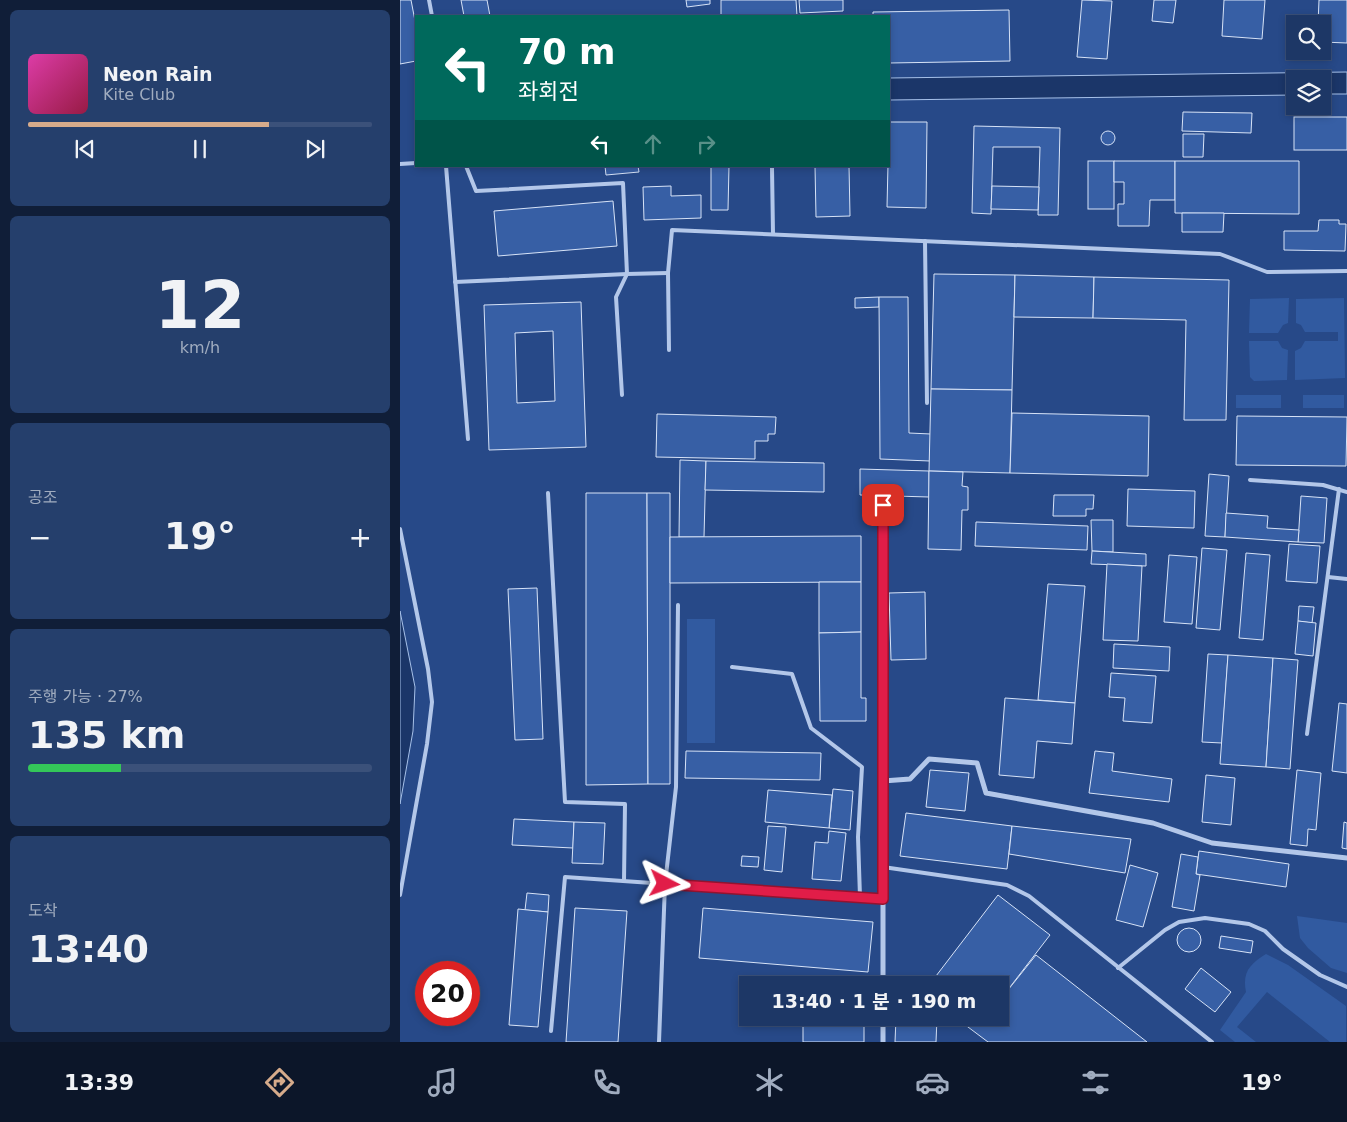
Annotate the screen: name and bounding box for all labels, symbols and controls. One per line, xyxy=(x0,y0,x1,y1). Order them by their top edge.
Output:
map controls xyxy=(1286,15,1331,115)
button: search xyxy=(1286,15,1331,60)
text: 70 m xyxy=(518,32,615,72)
icon: left xyxy=(435,35,500,100)
text: Neon Rain xyxy=(103,63,212,85)
button: layers xyxy=(1286,70,1331,115)
text: 좌회전 xyxy=(518,79,579,104)
text: Kite Club xyxy=(103,85,175,104)
icon: left xyxy=(586,130,614,158)
icon: ahead xyxy=(639,130,667,158)
icon: right xyxy=(692,130,720,158)
icon: previous xyxy=(71,135,99,163)
icon: pause xyxy=(186,135,214,163)
icon: next xyxy=(301,135,329,163)
text: 12 xyxy=(155,268,245,343)
text: km/h xyxy=(180,338,220,357)
pin xyxy=(862,484,904,526)
text: 공조 xyxy=(28,488,57,507)
icon: arrive xyxy=(869,491,897,519)
text: 19° xyxy=(164,514,236,558)
text: − xyxy=(28,521,51,554)
text: + xyxy=(349,521,372,554)
text: 주행 가능 · 27% xyxy=(28,687,143,706)
text: 135 km xyxy=(28,713,185,757)
position arrow xyxy=(638,857,690,909)
text: 도착 xyxy=(28,901,57,920)
text: 13:40 xyxy=(28,927,149,971)
speed limit sign: 20 xyxy=(415,961,480,1026)
text: 13:40 · 1 분 · 190 m xyxy=(772,990,976,1012)
icon: directions xyxy=(262,1065,297,1100)
icon: music xyxy=(425,1065,460,1100)
icon: phone xyxy=(589,1065,624,1100)
icon: climate xyxy=(752,1065,787,1100)
icon: car xyxy=(915,1065,950,1100)
icon: filters xyxy=(1078,1065,1113,1100)
text: 13:39 xyxy=(64,1070,134,1095)
text: 19° xyxy=(1241,1070,1283,1095)

